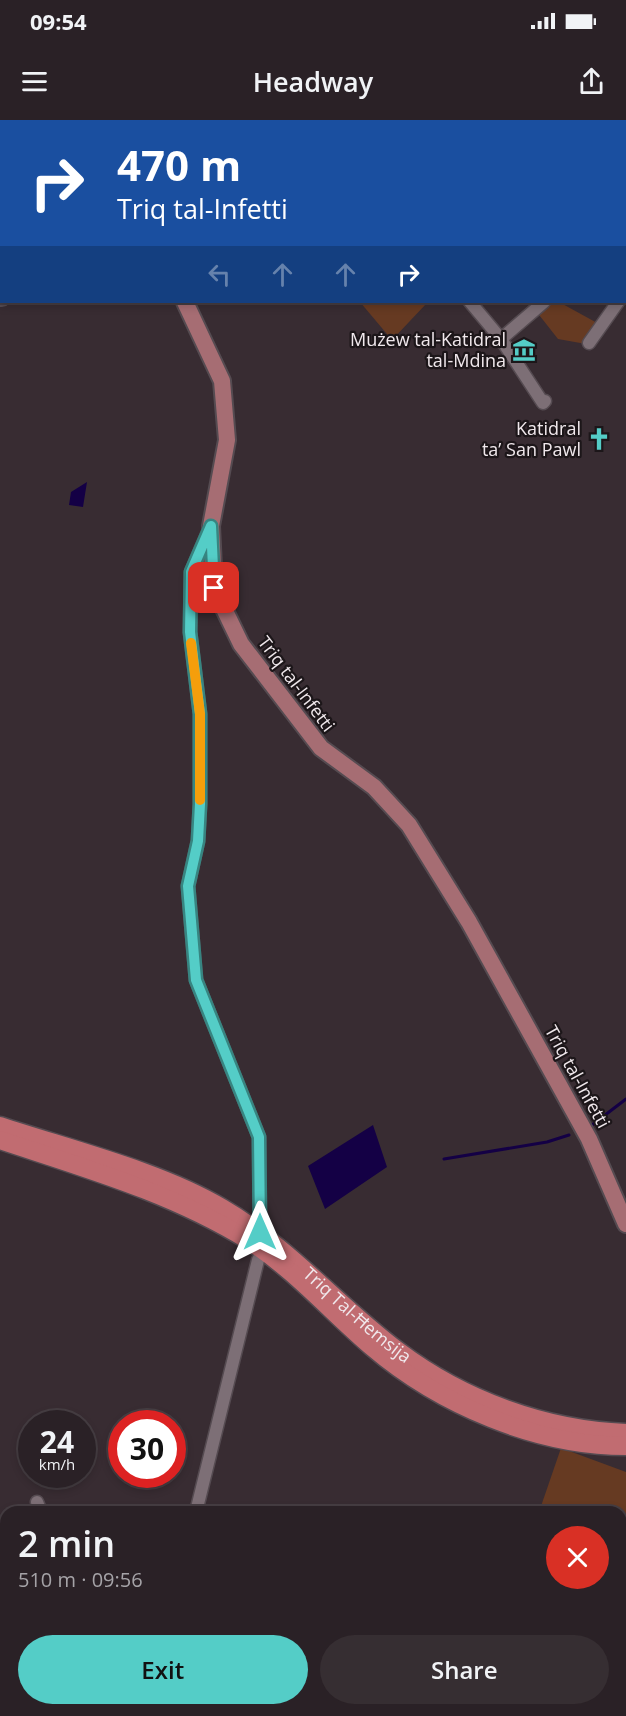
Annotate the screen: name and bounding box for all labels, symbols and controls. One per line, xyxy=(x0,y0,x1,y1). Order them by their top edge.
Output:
text: 09:54 xyxy=(30,6,87,36)
text: Headway xyxy=(253,63,373,100)
icon: menu xyxy=(18,65,51,98)
icon: share xyxy=(575,65,608,98)
text: 470 m xyxy=(117,136,241,193)
icon: right xyxy=(18,144,96,222)
text: Triq tal-Infetti xyxy=(117,190,288,227)
icon: left xyxy=(203,258,236,291)
icon: ahead xyxy=(266,258,299,291)
icon: ahead xyxy=(329,258,362,291)
icon: right xyxy=(392,258,425,291)
place label: Mużew tal-Katidral tal-Mdina xyxy=(350,327,506,372)
museum icon: Mużew tal-Katidral tal-Mdina xyxy=(511,337,537,363)
place label: Katidral ta’ San Pawl xyxy=(482,416,581,461)
church icon: Katidral ta’ San Pawl xyxy=(586,426,612,452)
pin xyxy=(188,562,239,613)
icon: arrive xyxy=(197,571,230,604)
street label: Triq tal-Infetti xyxy=(253,631,341,736)
street label: Triq tal-Infetti xyxy=(540,1021,616,1132)
position arrow xyxy=(228,1200,292,1264)
street label: Triq Tal-Ħemsija xyxy=(298,1261,416,1368)
speed limit sign: 30 xyxy=(108,1410,186,1488)
text: 24 xyxy=(40,1421,74,1462)
text: km/h xyxy=(39,1454,75,1474)
text: 2 min xyxy=(18,1519,115,1568)
button: close xyxy=(546,1526,609,1589)
text: 510 m · 09:56 xyxy=(18,1566,143,1593)
button: Exit xyxy=(18,1635,308,1704)
button: Share xyxy=(320,1635,609,1704)

